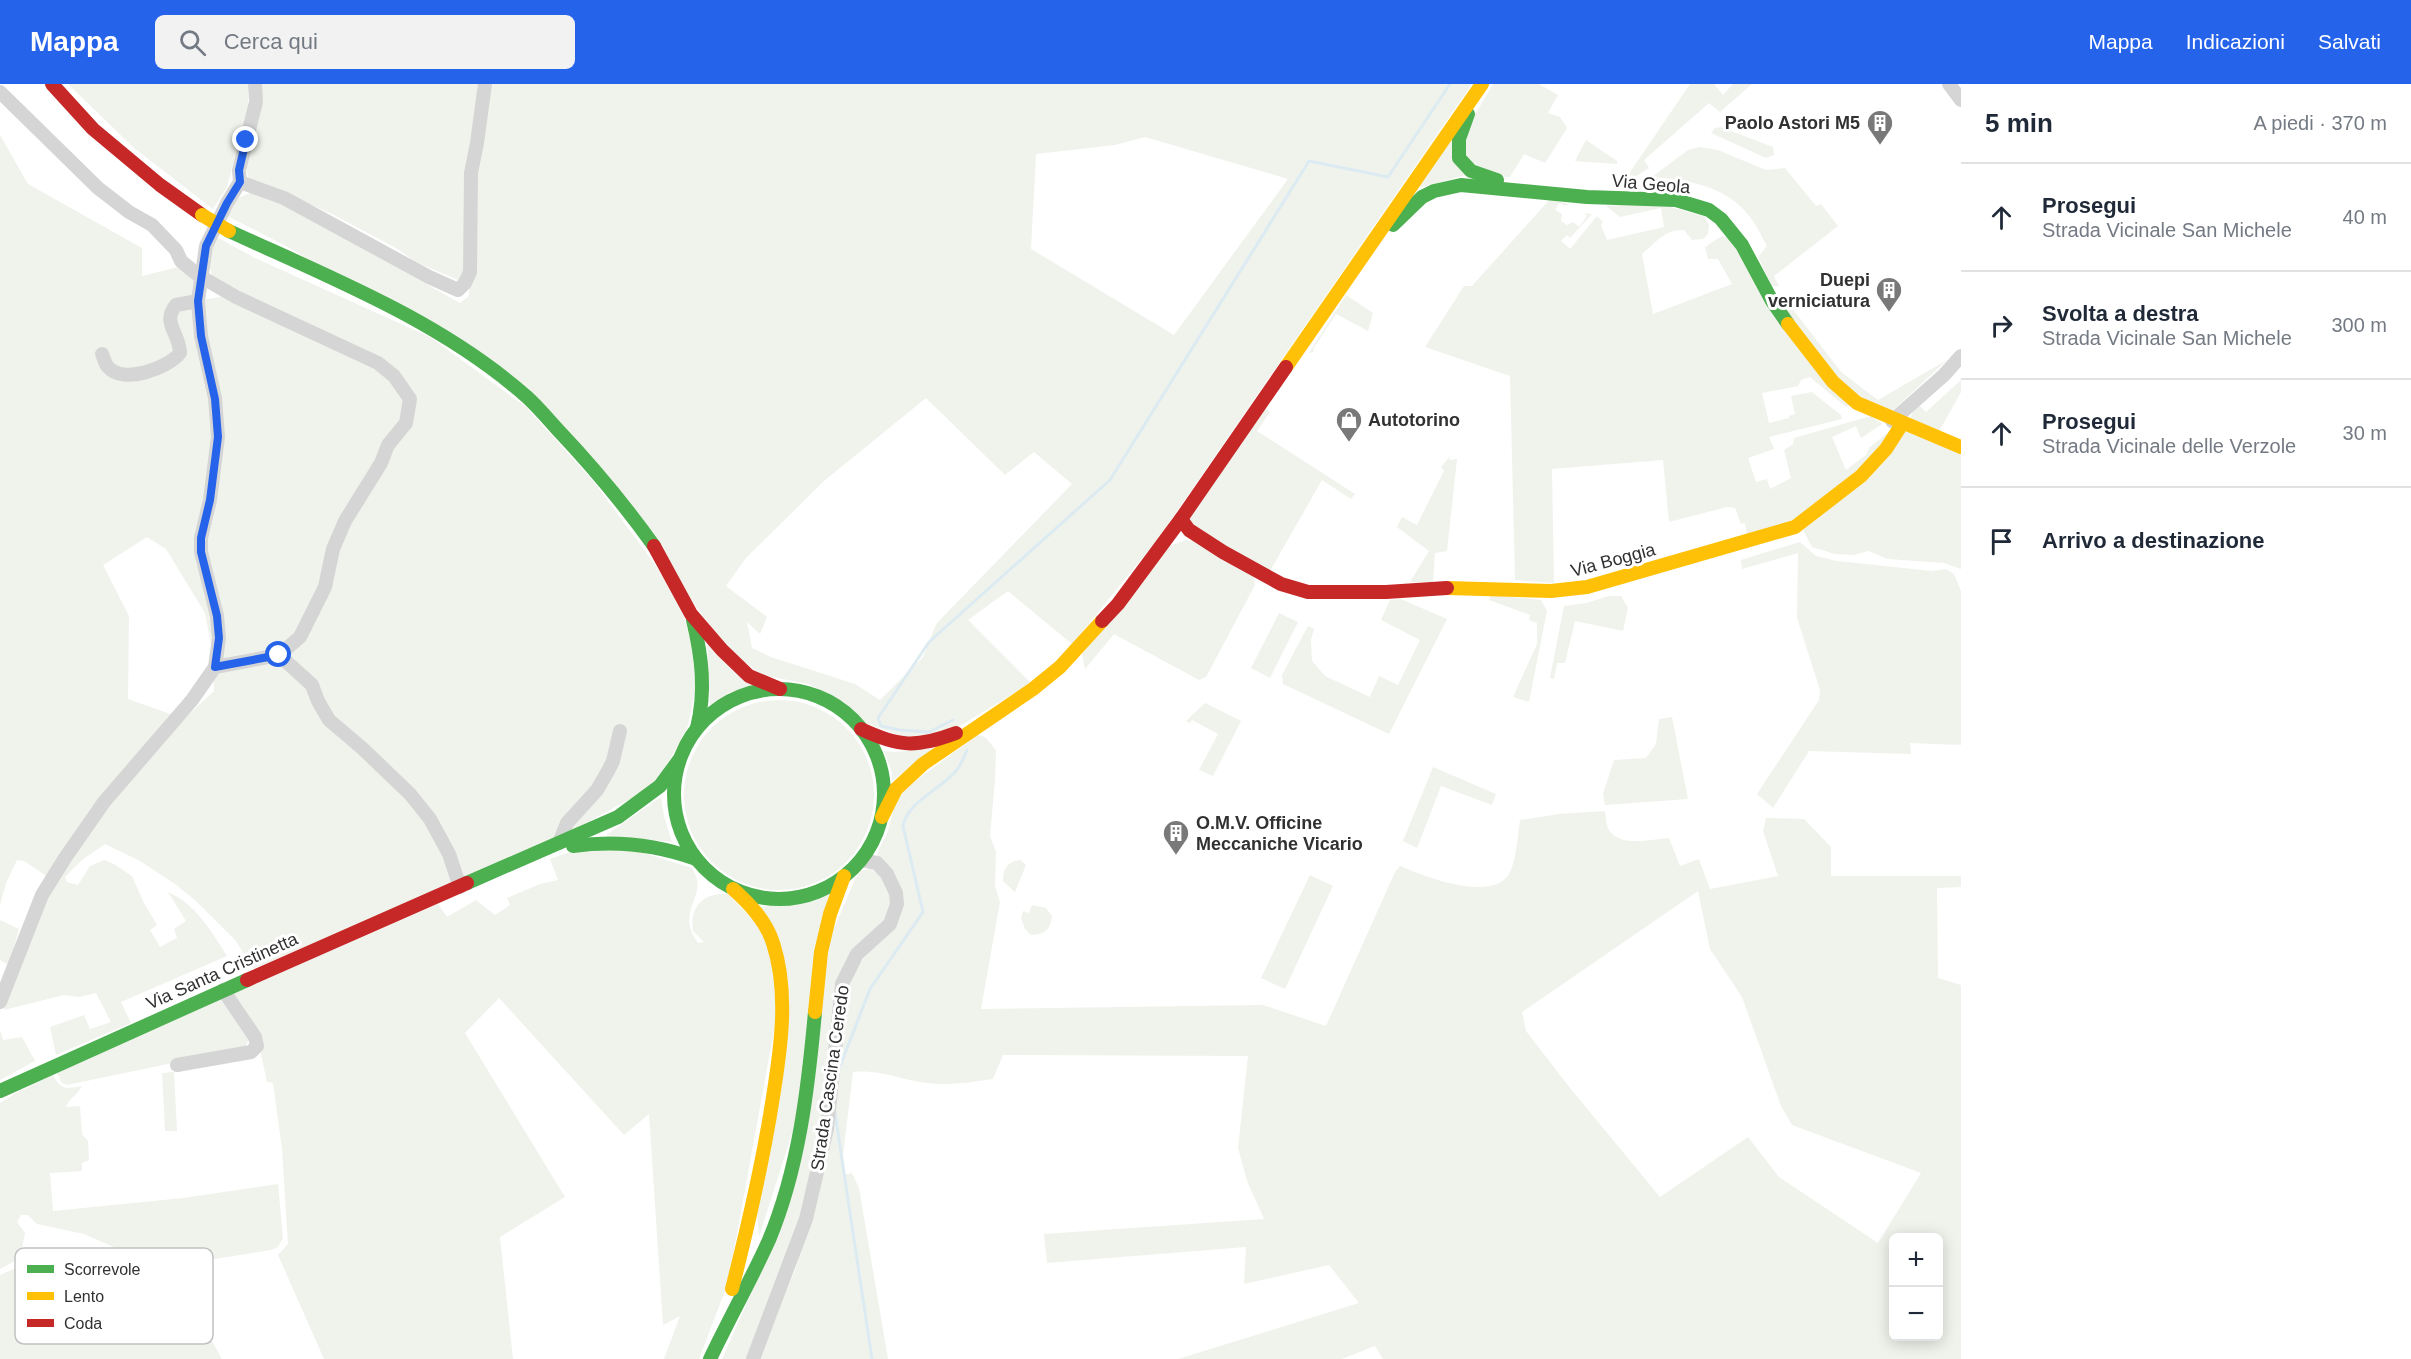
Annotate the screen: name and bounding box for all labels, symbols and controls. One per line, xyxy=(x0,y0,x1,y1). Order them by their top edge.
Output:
search box xyxy=(155,15,575,69)
text: Mappa xyxy=(30,26,119,57)
icon: search xyxy=(176,26,209,59)
text: Cerca qui xyxy=(224,29,318,54)
text: Mappa xyxy=(2089,30,2153,53)
text: Indicazioni xyxy=(2186,30,2285,53)
text: Salvati xyxy=(2318,30,2381,53)
building icon: Paolo Astori M5 xyxy=(1865,108,1895,146)
text: 5 min xyxy=(1985,108,2053,138)
text: A piedi · 370 m xyxy=(2254,112,2387,134)
place label: Paolo Astori M5 xyxy=(1725,113,1860,133)
route end xyxy=(232,126,258,152)
street label: Via Geola xyxy=(1611,171,1692,197)
text: Prosegui xyxy=(2042,193,2136,218)
icon: ahead xyxy=(1985,201,2018,234)
text: 40 m xyxy=(2343,206,2387,228)
text: Strada Vicinale San Michele xyxy=(2042,219,2292,241)
place label: Duepi verniciatura xyxy=(1768,270,1871,311)
building icon: Duepi verniciatura xyxy=(1874,275,1904,313)
text: Svolta a destra xyxy=(2042,301,2199,326)
icon: right xyxy=(1985,309,2018,342)
text: 300 m xyxy=(2331,314,2387,336)
text: Strada Vicinale San Michele xyxy=(2042,327,2292,349)
shop icon: Autotorino xyxy=(1334,405,1364,443)
text: Prosegui xyxy=(2042,409,2136,434)
place label: Autotorino xyxy=(1368,410,1460,430)
icon: ahead xyxy=(1985,417,2018,450)
text: 30 m xyxy=(2343,422,2387,444)
text: Strada Vicinale delle Verzole xyxy=(2042,435,2296,457)
icon: arrive xyxy=(1985,525,2018,558)
text: Arrivo a destinazione xyxy=(2042,528,2265,553)
street label: Via Boggia xyxy=(1569,539,1658,581)
route start xyxy=(265,641,291,667)
place label: O.M.V. Officine Meccaniche Vicario xyxy=(1196,813,1363,854)
building icon: O.M.V. Officine Meccaniche Vicario xyxy=(1161,818,1191,856)
street label: Via Santa Cristinetta xyxy=(143,928,302,1013)
street label: Strada Cascina Ceredo xyxy=(807,984,853,1172)
map controls xyxy=(1889,1233,1943,1341)
button: + xyxy=(1889,1233,1943,1287)
legend xyxy=(15,1248,213,1344)
text: Scorrevole xyxy=(64,1261,141,1278)
button: − xyxy=(1889,1287,1943,1341)
text: Lento xyxy=(64,1288,104,1305)
text: Coda xyxy=(64,1315,102,1332)

